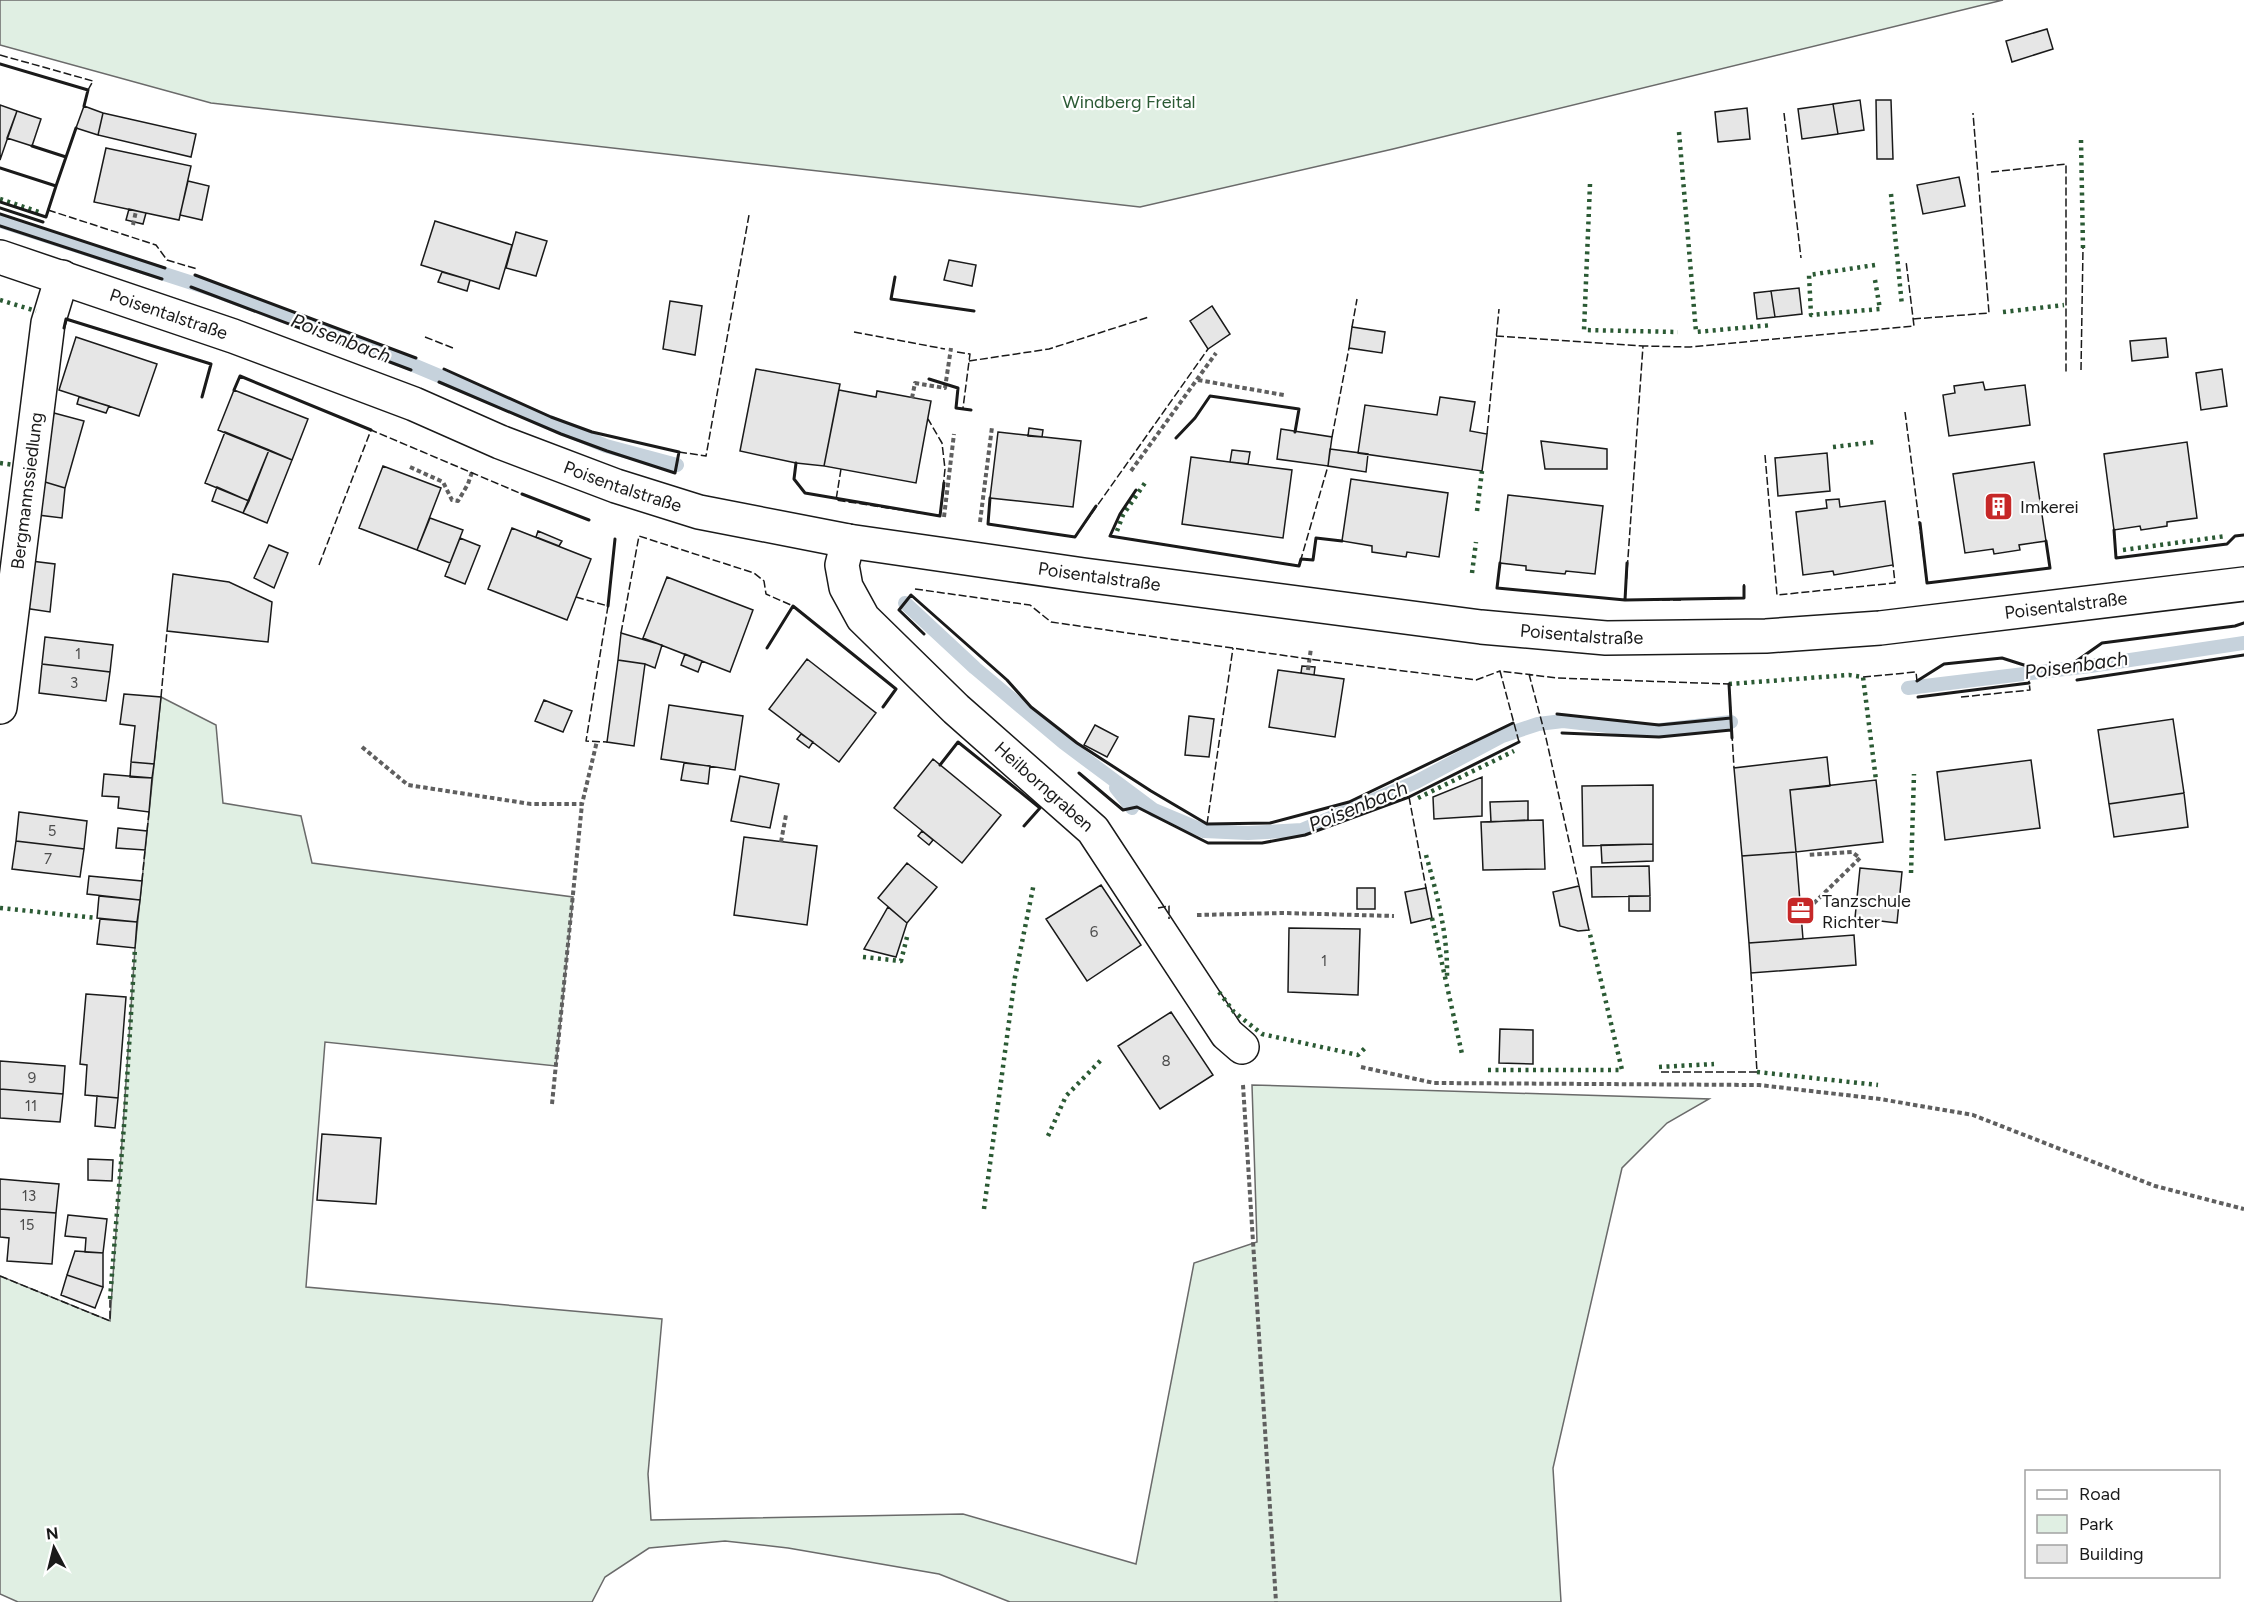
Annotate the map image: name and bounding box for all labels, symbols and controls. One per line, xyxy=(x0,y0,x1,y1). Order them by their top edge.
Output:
park label: Windberg Freital xyxy=(1062,91,1196,113)
street label: Poisentalstraße xyxy=(107,284,231,344)
water label: Poisenbach xyxy=(288,308,394,368)
street label: Bergmannssiedlung xyxy=(6,411,48,570)
street label: Poisentalstraße xyxy=(560,456,685,517)
building icon: Imkerei xyxy=(1983,491,2015,523)
place label: Imkerei xyxy=(2020,496,2079,518)
street label: Poisentalstraße xyxy=(1036,557,1162,596)
street label: Poisentalstraße xyxy=(2003,587,2129,624)
street label: Poisentalstraße xyxy=(1519,619,1644,649)
house number: 1 xyxy=(75,645,81,663)
water label: Poisenbach xyxy=(2022,646,2130,684)
house number: 3 xyxy=(70,674,78,692)
street label: Heilborngraben xyxy=(990,737,1098,836)
water label: Poisenbach xyxy=(1305,775,1411,837)
house number: 5 xyxy=(48,822,56,840)
house number: 7 xyxy=(44,850,52,868)
place label: Tanzschule Richter xyxy=(1822,890,1911,933)
office icon: Tanzschule Richter xyxy=(1785,895,1817,927)
house number: 6 xyxy=(1090,923,1099,941)
house number: 1 xyxy=(1321,952,1327,970)
house number: 8 xyxy=(1161,1052,1171,1070)
house number: 9 xyxy=(28,1069,36,1087)
house number: 11 xyxy=(25,1097,37,1115)
house number: 13 xyxy=(22,1187,36,1205)
house number: 15 xyxy=(20,1216,34,1234)
legend xyxy=(2025,1470,2220,1578)
text: Road xyxy=(2079,1483,2120,1505)
text: Park xyxy=(2079,1513,2114,1535)
north arrow xyxy=(24,1518,84,1578)
text: N xyxy=(45,1523,60,1544)
text: Building xyxy=(2079,1543,2144,1565)

